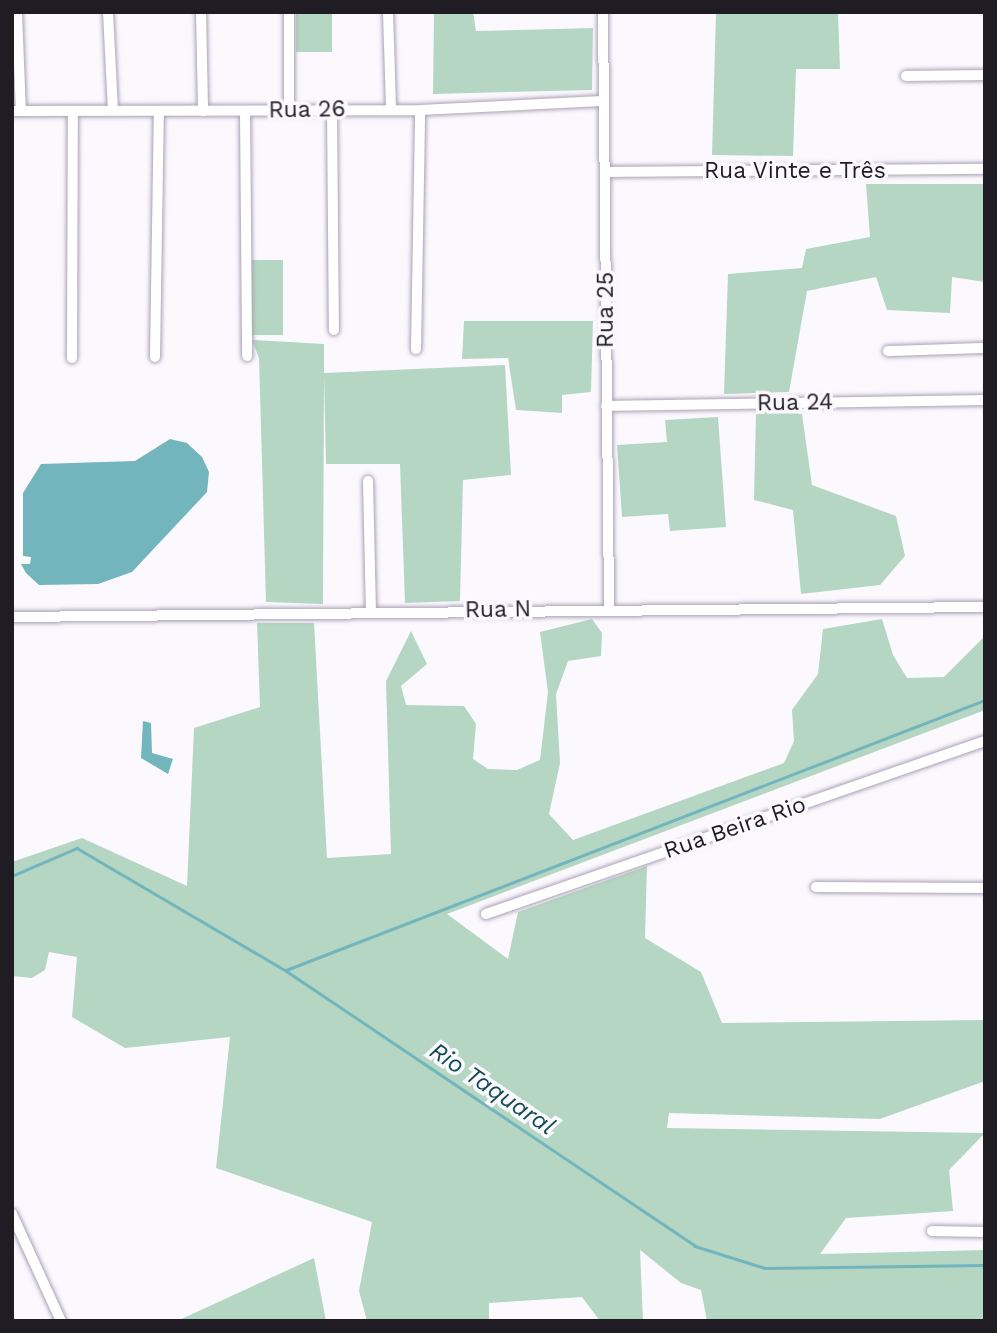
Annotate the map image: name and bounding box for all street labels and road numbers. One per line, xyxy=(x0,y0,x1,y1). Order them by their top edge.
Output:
street label: Rua 26 xyxy=(268,96,346,124)
street label: Rua Vinte e Três xyxy=(703,157,887,185)
street label: Rua 25 xyxy=(592,272,620,348)
street label: Rua 24 xyxy=(756,389,834,417)
street label: Rua N xyxy=(464,596,532,624)
street label: Rua Beira Rio xyxy=(660,791,810,865)

